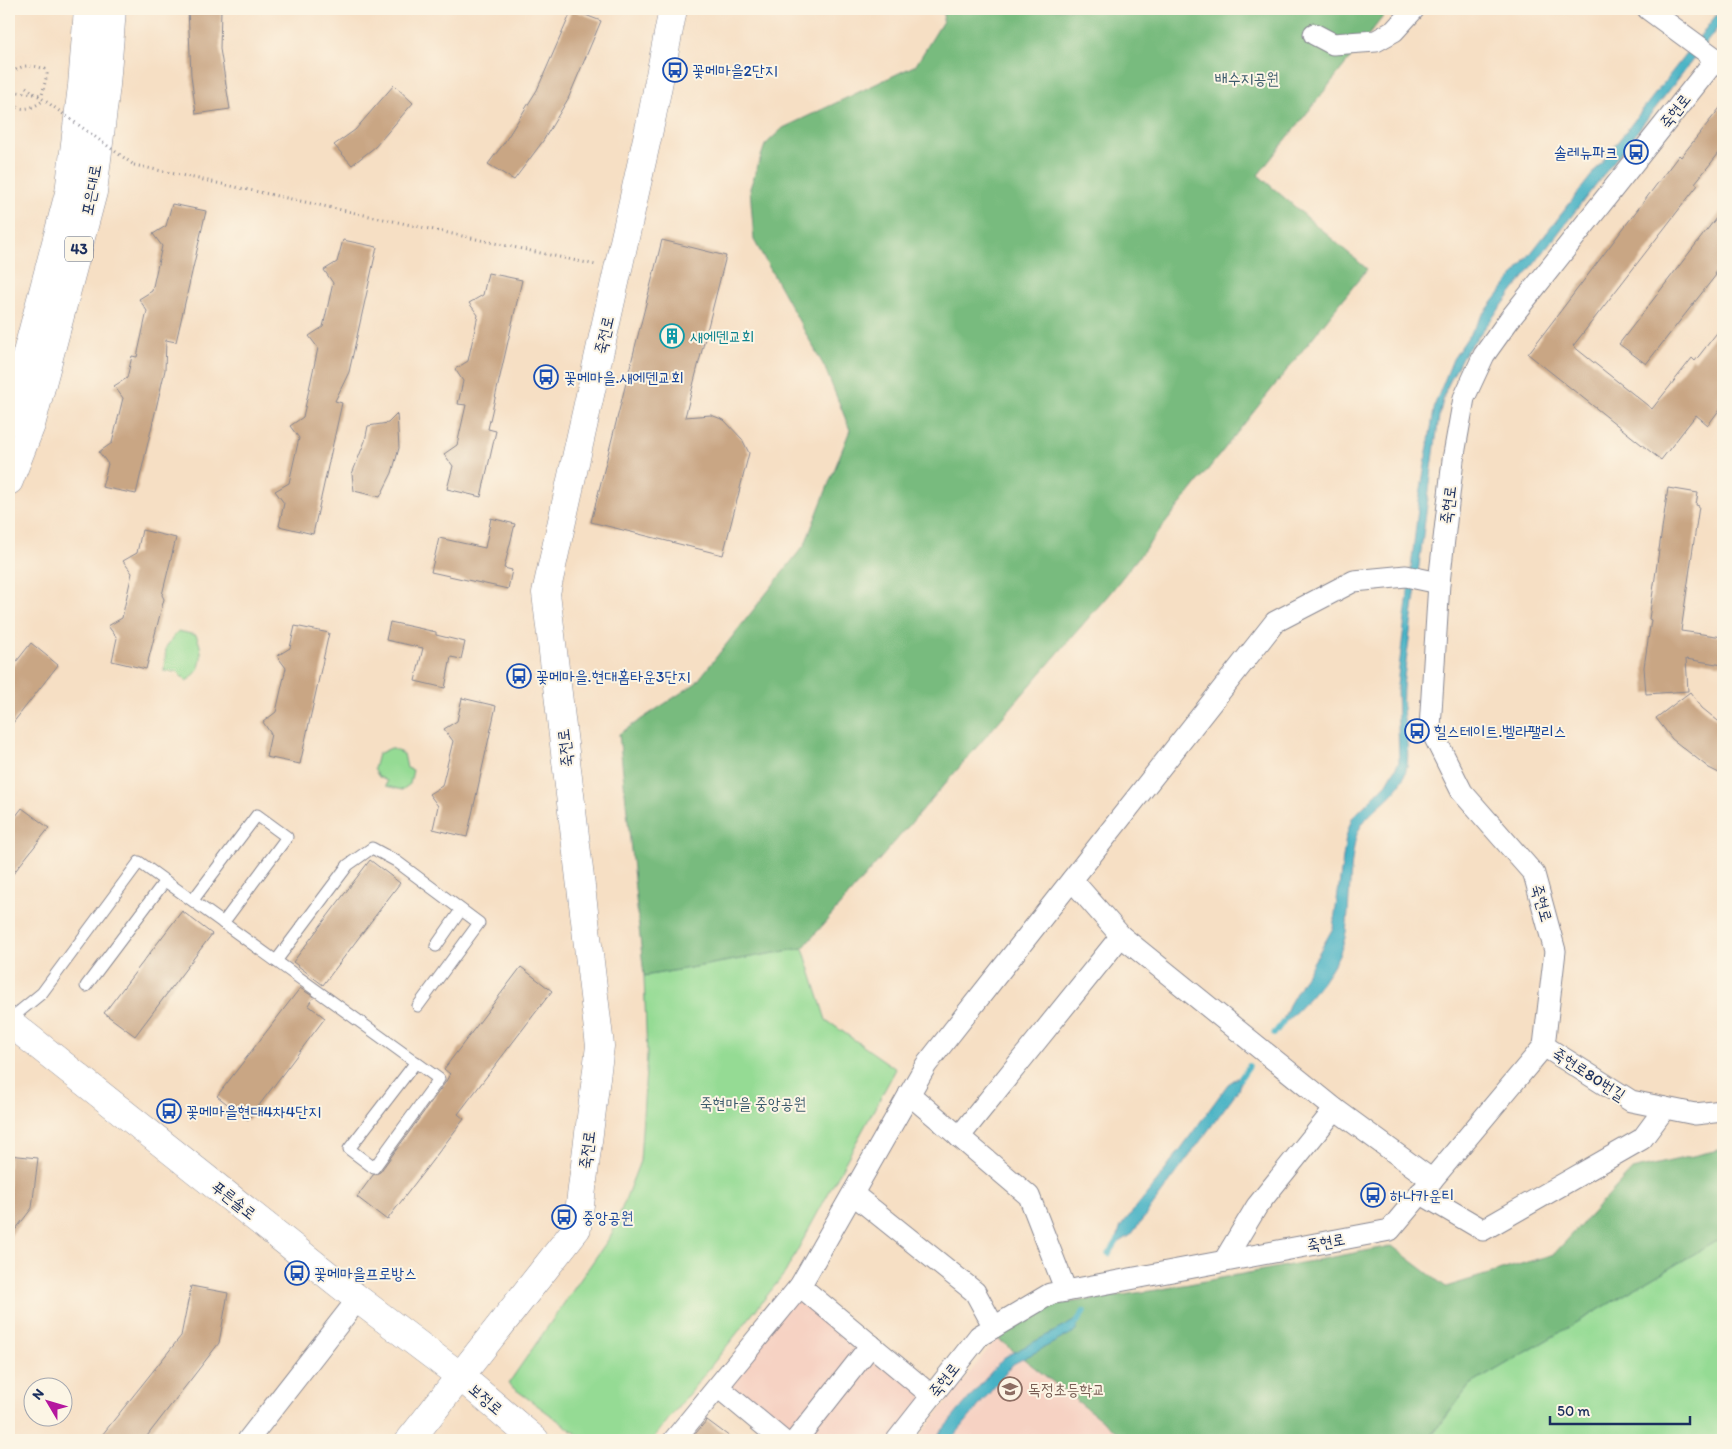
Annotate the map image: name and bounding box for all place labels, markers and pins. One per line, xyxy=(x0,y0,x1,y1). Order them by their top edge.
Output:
bus stop icon: 꽃메마을2단지 xyxy=(662,57,688,83)
place label: 꽃메마을2단지 xyxy=(692,61,778,80)
bus stop icon: 솔레뉴파크 xyxy=(1623,139,1649,165)
place label: 솔레뉴파크 xyxy=(1554,143,1618,162)
building icon: 새에덴교회 xyxy=(659,323,685,349)
place label: 새에덴교회 xyxy=(690,327,754,346)
bus stop icon: 꽃메마을.새에덴교회 xyxy=(533,364,559,390)
place label: 꽃메마을.새에덴교회 xyxy=(564,368,684,387)
bus stop icon: 꽃메마을.현대홈타운3단지 xyxy=(506,663,532,689)
place label: 꽃메마을.현대홈타운3단지 xyxy=(536,667,690,686)
bus stop icon: 힐스테이트.벨라팰리스 xyxy=(1404,718,1430,744)
place label: 힐스테이트.벨라팰리스 xyxy=(1434,722,1567,741)
bus stop icon: 꽃메마을현대4차4단지 xyxy=(156,1098,182,1124)
place label: 꽃메마을현대4차4단지 xyxy=(186,1102,321,1121)
bus stop icon: 하나카운티 xyxy=(1360,1182,1386,1208)
place label: 하나카운티 xyxy=(1390,1186,1454,1205)
bus stop icon: 중앙공원 xyxy=(551,1204,577,1230)
place label: 중앙공원 xyxy=(582,1208,634,1227)
bus stop icon: 꽃메마을프로방스 xyxy=(284,1260,310,1286)
place label: 꽃메마을프로방스 xyxy=(314,1264,417,1283)
school or university icon: 독정초등학교 xyxy=(997,1376,1023,1402)
place label: 독정초등학교 xyxy=(1028,1380,1105,1399)

